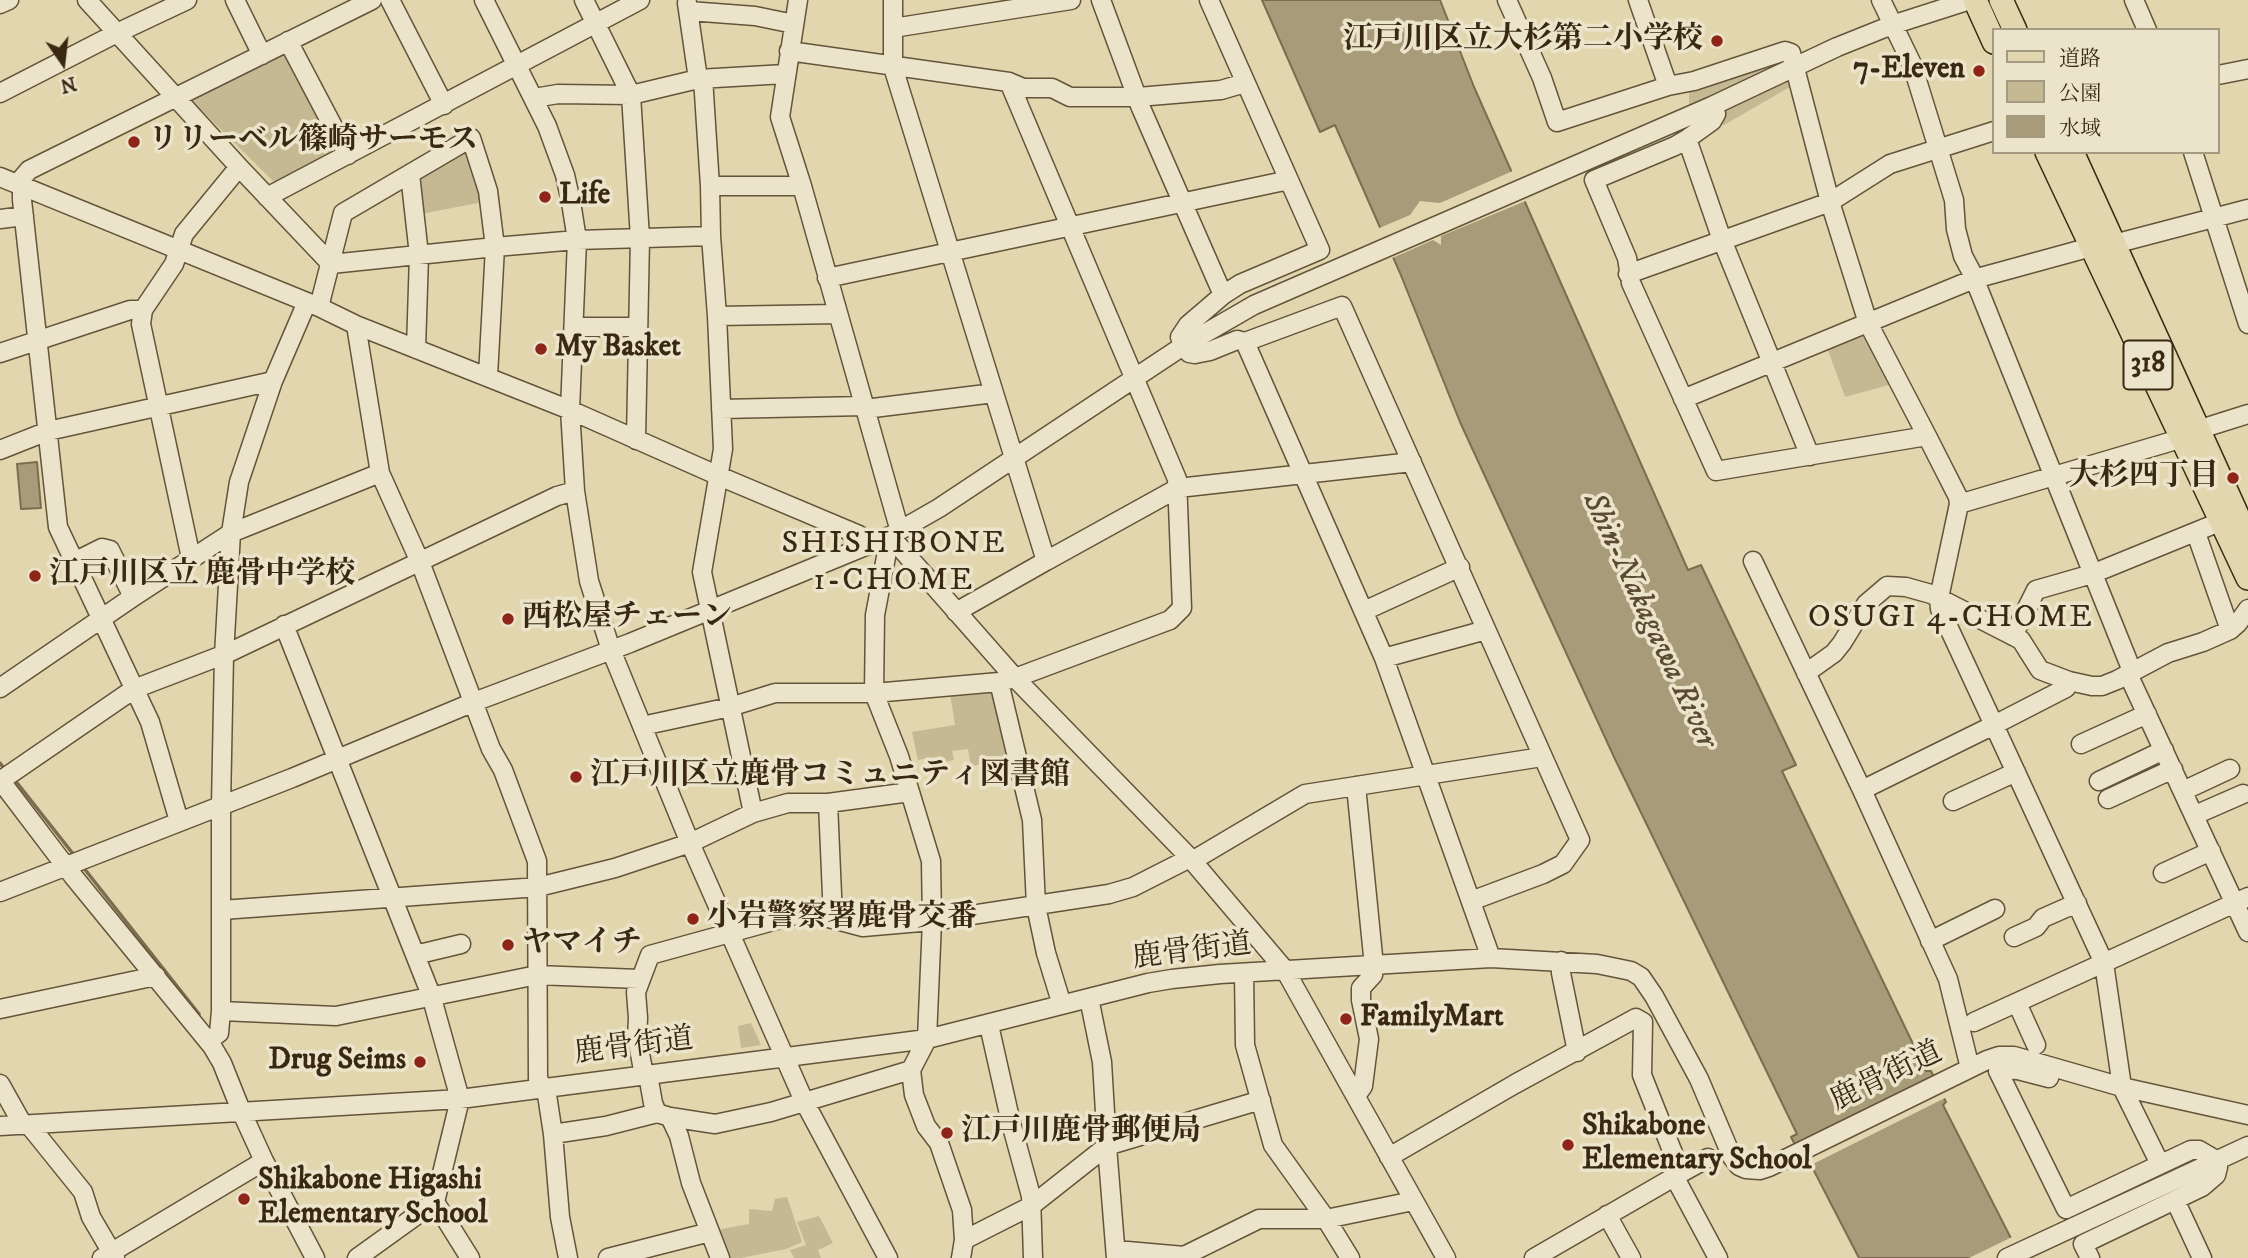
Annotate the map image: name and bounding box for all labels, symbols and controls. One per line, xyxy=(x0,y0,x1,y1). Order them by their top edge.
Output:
place label: 江戸川区立大杉第二小学校 xyxy=(1343,23,1703,59)
north arrow xyxy=(28,28,98,98)
legend xyxy=(1993,28,2220,154)
marker: 江戸川区立大杉第二小学校 xyxy=(1709,33,1725,49)
text: 道路 xyxy=(2059,46,2101,72)
place label: 7-Eleven xyxy=(1853,53,1965,89)
marker: 7-Eleven xyxy=(1971,63,1987,79)
text: N xyxy=(58,71,79,97)
text: 公園 xyxy=(2059,81,2101,107)
text: 水域 xyxy=(2059,116,2101,142)
place label: リリーベル篠崎サーモス xyxy=(148,124,478,160)
marker: リリーベル篠崎サーモス xyxy=(126,134,142,150)
place label: Life xyxy=(559,179,610,215)
marker: Life xyxy=(537,189,553,205)
place label: My Basket xyxy=(555,331,681,367)
road number: 318 xyxy=(2124,340,2172,390)
marker: My Basket xyxy=(533,341,549,357)
place label: 大杉四丁目 xyxy=(2069,460,2219,496)
marker: 大杉四丁目 xyxy=(2225,470,2241,486)
water label: Shin-Nakagawa River xyxy=(1572,487,1724,755)
district label: SHISHIBONE 1-CHOME xyxy=(783,526,1005,601)
place label: 江戸川区立 鹿骨中学校 xyxy=(49,558,355,594)
marker: 江戸川区立 鹿骨中学校 xyxy=(27,568,43,584)
district label: OSUGI 4-CHOME xyxy=(1810,600,2092,638)
place label: 西松屋チェーン xyxy=(522,601,732,637)
marker: 西松屋チェーン xyxy=(500,611,516,627)
place label: 江戸川区立鹿骨コミュニティ図書館 xyxy=(590,759,1070,795)
marker: 江戸川区立鹿骨コミュニティ図書館 xyxy=(568,769,584,785)
place label: 小岩警察署鹿骨交番 xyxy=(707,901,977,937)
marker: 小岩警察署鹿骨交番 xyxy=(685,911,701,927)
place label: ヤマイチ xyxy=(522,927,642,963)
street label: 鹿骨街道 xyxy=(1130,928,1254,978)
marker: ヤマイチ xyxy=(500,937,516,953)
place label: FamilyMart xyxy=(1360,1001,1504,1037)
marker: FamilyMart xyxy=(1338,1011,1354,1027)
street label: 鹿骨街道 xyxy=(572,1023,696,1073)
street label: 鹿骨街道 xyxy=(1825,1036,1949,1120)
place label: Drug Seims xyxy=(269,1044,406,1080)
marker: Drug Seims xyxy=(412,1054,428,1070)
place label: Shikabone Elementary School xyxy=(1582,1110,1811,1180)
place label: 江戸川鹿骨郵便局 xyxy=(961,1115,1201,1151)
marker: 江戸川鹿骨郵便局 xyxy=(939,1125,955,1141)
marker: Shikabone Elementary School xyxy=(1560,1137,1576,1153)
place label: Shikabone Higashi Elementary School xyxy=(258,1164,487,1234)
marker: Shikabone Higashi Elementary School xyxy=(236,1191,252,1207)

